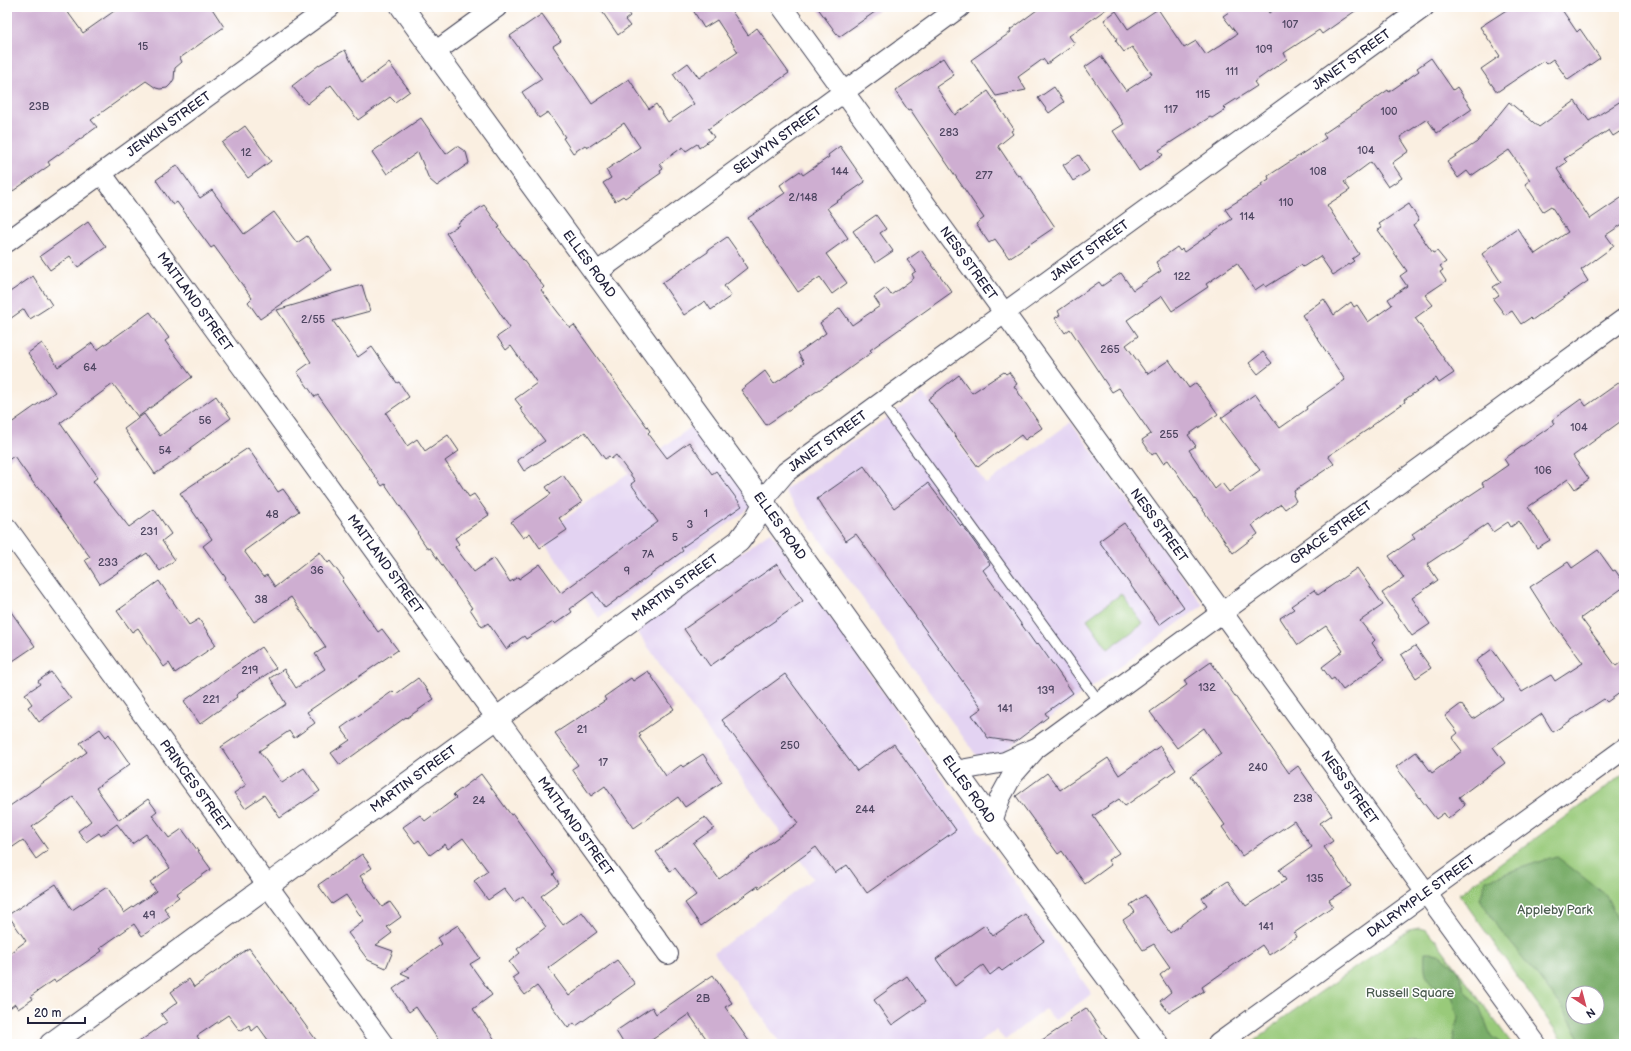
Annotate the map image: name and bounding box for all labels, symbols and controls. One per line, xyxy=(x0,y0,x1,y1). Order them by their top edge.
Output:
house number: 107 xyxy=(1282,18,1299,31)
street label: JANET STREET xyxy=(1309,26,1394,94)
house number: 15 xyxy=(138,40,148,53)
house number: 109 xyxy=(1255,43,1273,56)
house number: 111 xyxy=(1226,65,1238,78)
street label: JENKIN STREET xyxy=(123,88,214,160)
house number: 115 xyxy=(1196,88,1210,101)
house number: 23B xyxy=(29,100,50,113)
street label: SELWYN STREET xyxy=(730,103,825,178)
house number: 117 xyxy=(1164,103,1179,116)
house number: 100 xyxy=(1380,105,1398,118)
house number: 283 xyxy=(939,126,959,139)
house number: 104 xyxy=(1357,144,1375,157)
house number: 12 xyxy=(241,146,252,159)
house number: 144 xyxy=(831,165,849,178)
house number: 108 xyxy=(1309,165,1327,178)
house number: 277 xyxy=(975,169,993,182)
house number: 2/148 xyxy=(789,191,817,204)
house number: 110 xyxy=(1279,196,1294,209)
house number: 114 xyxy=(1239,210,1255,223)
street label: JANET STREET xyxy=(1047,217,1132,285)
street label: NESS STREET xyxy=(936,223,1001,303)
street label: ELLES ROAD xyxy=(559,227,619,301)
street label: MAITLAND STREET xyxy=(153,249,236,355)
house number: 122 xyxy=(1173,270,1191,283)
house number: 2/55 xyxy=(301,313,325,326)
house number: 265 xyxy=(1100,343,1120,356)
house number: 64 xyxy=(83,361,97,374)
street label: JANET STREET xyxy=(785,407,870,475)
house number: 56 xyxy=(198,414,212,427)
house number: 104 xyxy=(1570,421,1588,434)
house number: 255 xyxy=(1159,428,1179,441)
house number: 54 xyxy=(158,444,172,457)
house number: 106 xyxy=(1534,464,1552,477)
street label: NESS STREET xyxy=(1127,486,1191,566)
street label: ELLES ROAD xyxy=(750,489,810,563)
street label: GRACE STREET xyxy=(1287,498,1375,568)
house number: 1 xyxy=(704,507,708,520)
house number: 48 xyxy=(265,508,279,521)
street label: MAITLAND STREET xyxy=(344,511,427,617)
house number: 3 xyxy=(687,518,694,531)
house number: 231 xyxy=(140,525,158,538)
house number: 5 xyxy=(672,531,678,544)
house number: 7A xyxy=(642,548,654,561)
street label: MARTIN STREET xyxy=(629,551,721,625)
house number: 233 xyxy=(98,556,118,569)
house number: 36 xyxy=(310,564,324,577)
house number: 9 xyxy=(624,565,630,578)
house number: 38 xyxy=(254,593,268,606)
house number: 219 xyxy=(242,664,258,677)
house number: 132 xyxy=(1198,681,1216,694)
house number: 139 xyxy=(1037,684,1055,697)
house number: 221 xyxy=(202,693,220,706)
house number: 141 xyxy=(997,702,1013,715)
house number: 21 xyxy=(577,723,587,736)
street label: PRINCES STREET xyxy=(156,737,234,835)
house number: 250 xyxy=(780,739,800,752)
street label: MARTIN STREET xyxy=(367,742,460,816)
street label: NESS STREET xyxy=(1317,748,1382,828)
street label: ELLES ROAD xyxy=(939,752,998,826)
house number: 17 xyxy=(598,756,608,769)
house number: 240 xyxy=(1248,761,1268,774)
street label: MAITLAND STREET xyxy=(534,774,617,879)
house number: 238 xyxy=(1293,792,1313,805)
house number: 24 xyxy=(472,794,486,807)
house number: 244 xyxy=(855,803,875,816)
street label: DALRYMPLE STREET xyxy=(1364,852,1478,941)
house number: 135 xyxy=(1306,872,1324,885)
park label: Appleby Park xyxy=(1517,902,1593,918)
house number: 49 xyxy=(142,909,156,922)
house number: 141 xyxy=(1258,920,1274,933)
park label: Russell Square xyxy=(1366,985,1454,1001)
north arrow xyxy=(1565,985,1605,1025)
house number: 2B xyxy=(696,992,710,1005)
scale bar xyxy=(28,999,85,1025)
text: N xyxy=(1583,1005,1598,1020)
text: 20 m xyxy=(34,1006,61,1021)

